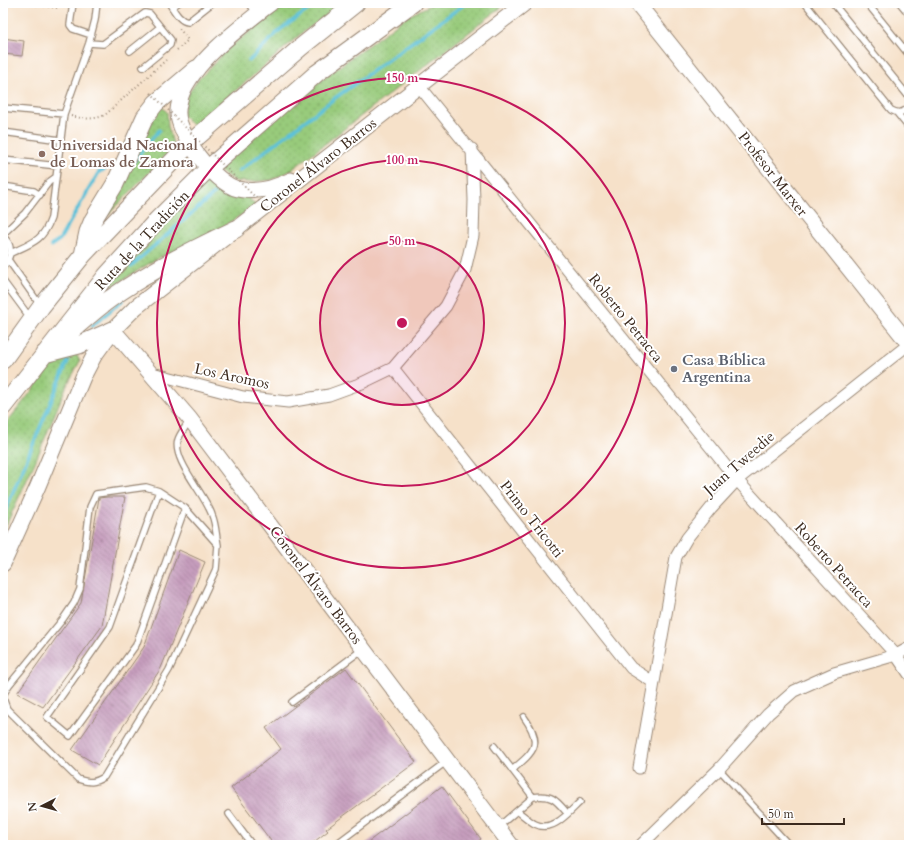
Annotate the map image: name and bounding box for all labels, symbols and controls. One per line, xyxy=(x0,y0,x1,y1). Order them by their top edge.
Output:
text: 150 m xyxy=(386,70,419,86)
street label: Coronel Álvaro Barros xyxy=(255,113,381,217)
street label: Profesor Marxer xyxy=(734,128,813,221)
place label: Universidad Nacional de Lomas de Zamora xyxy=(50,135,198,172)
marker: Universidad Nacional de Lomas de Zamora xyxy=(37,149,47,159)
text: 100 m xyxy=(386,152,419,168)
street label: Ruta de la Tradición xyxy=(90,185,194,294)
text: 50 m xyxy=(389,233,416,249)
street label: Roberto Petracca xyxy=(584,270,668,367)
centre of rings xyxy=(395,316,409,330)
place label: Casa Bíblica Argentina xyxy=(682,350,766,387)
street label: Los Aromos xyxy=(193,358,271,394)
marker: Casa Bíblica Argentina xyxy=(669,364,679,374)
street label: Juan Tweedie xyxy=(698,426,779,501)
street label: Primo Tricotti xyxy=(496,476,568,562)
street label: Roberto Petracca xyxy=(790,518,878,612)
street label: Coronel Álvaro Barros xyxy=(265,522,367,648)
north arrow xyxy=(22,786,62,826)
scale bar xyxy=(762,800,844,826)
text: N xyxy=(25,801,41,813)
text: 50 m xyxy=(768,806,795,822)

